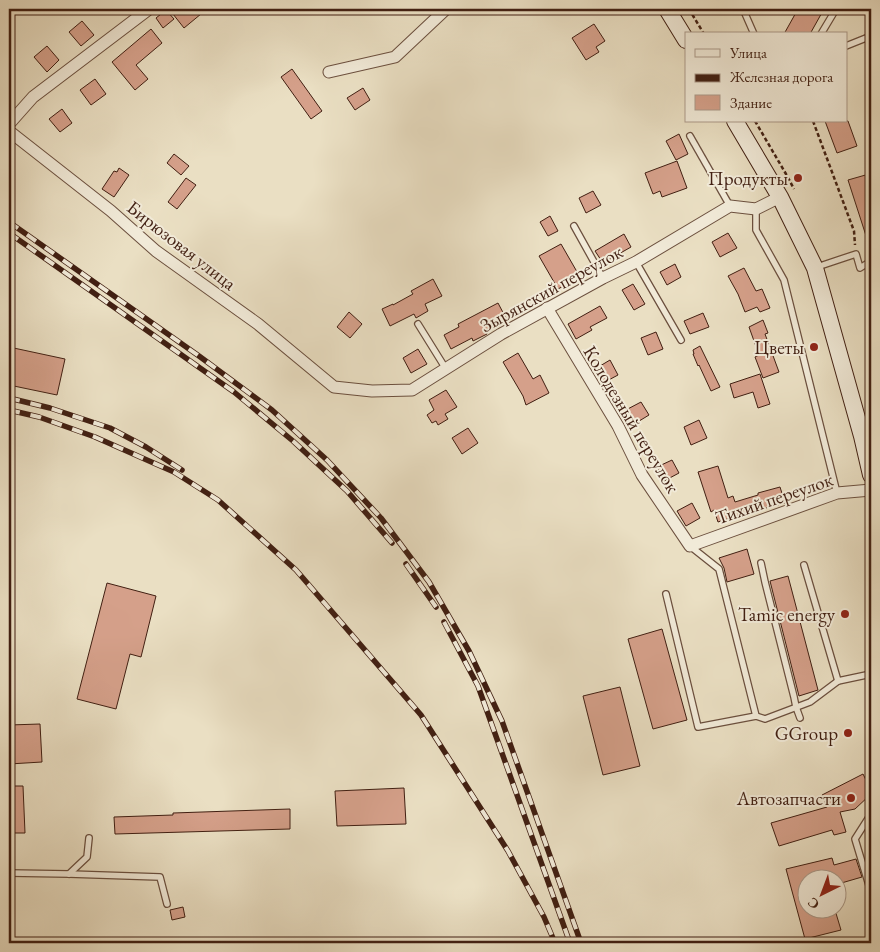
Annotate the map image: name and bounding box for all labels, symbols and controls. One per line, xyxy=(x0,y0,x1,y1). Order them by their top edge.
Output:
legend xyxy=(685,32,848,122)
text: Улица xyxy=(729,43,767,62)
text: Железная дорога xyxy=(729,67,833,86)
text: Здание xyxy=(730,93,772,112)
place label: Продукты xyxy=(708,166,788,191)
marker: Продукты xyxy=(792,172,804,184)
street label: Бирюзовая улица xyxy=(122,195,242,296)
street label: Зырянский переулок xyxy=(475,239,627,338)
place label: Цветы xyxy=(754,335,804,360)
street label: Колодезный переулок xyxy=(578,341,685,498)
marker: Цветы xyxy=(808,341,820,353)
street label: Тихий переулок xyxy=(712,467,836,530)
place label: Tamic energy xyxy=(738,602,836,627)
marker: Tamic energy xyxy=(839,608,851,620)
place label: GGroup xyxy=(775,721,838,746)
marker: GGroup xyxy=(842,727,854,739)
place label: Автозапчасти xyxy=(736,786,841,811)
marker: Автозапчасти xyxy=(845,792,857,804)
north arrow xyxy=(798,870,848,920)
text: С xyxy=(804,894,823,914)

